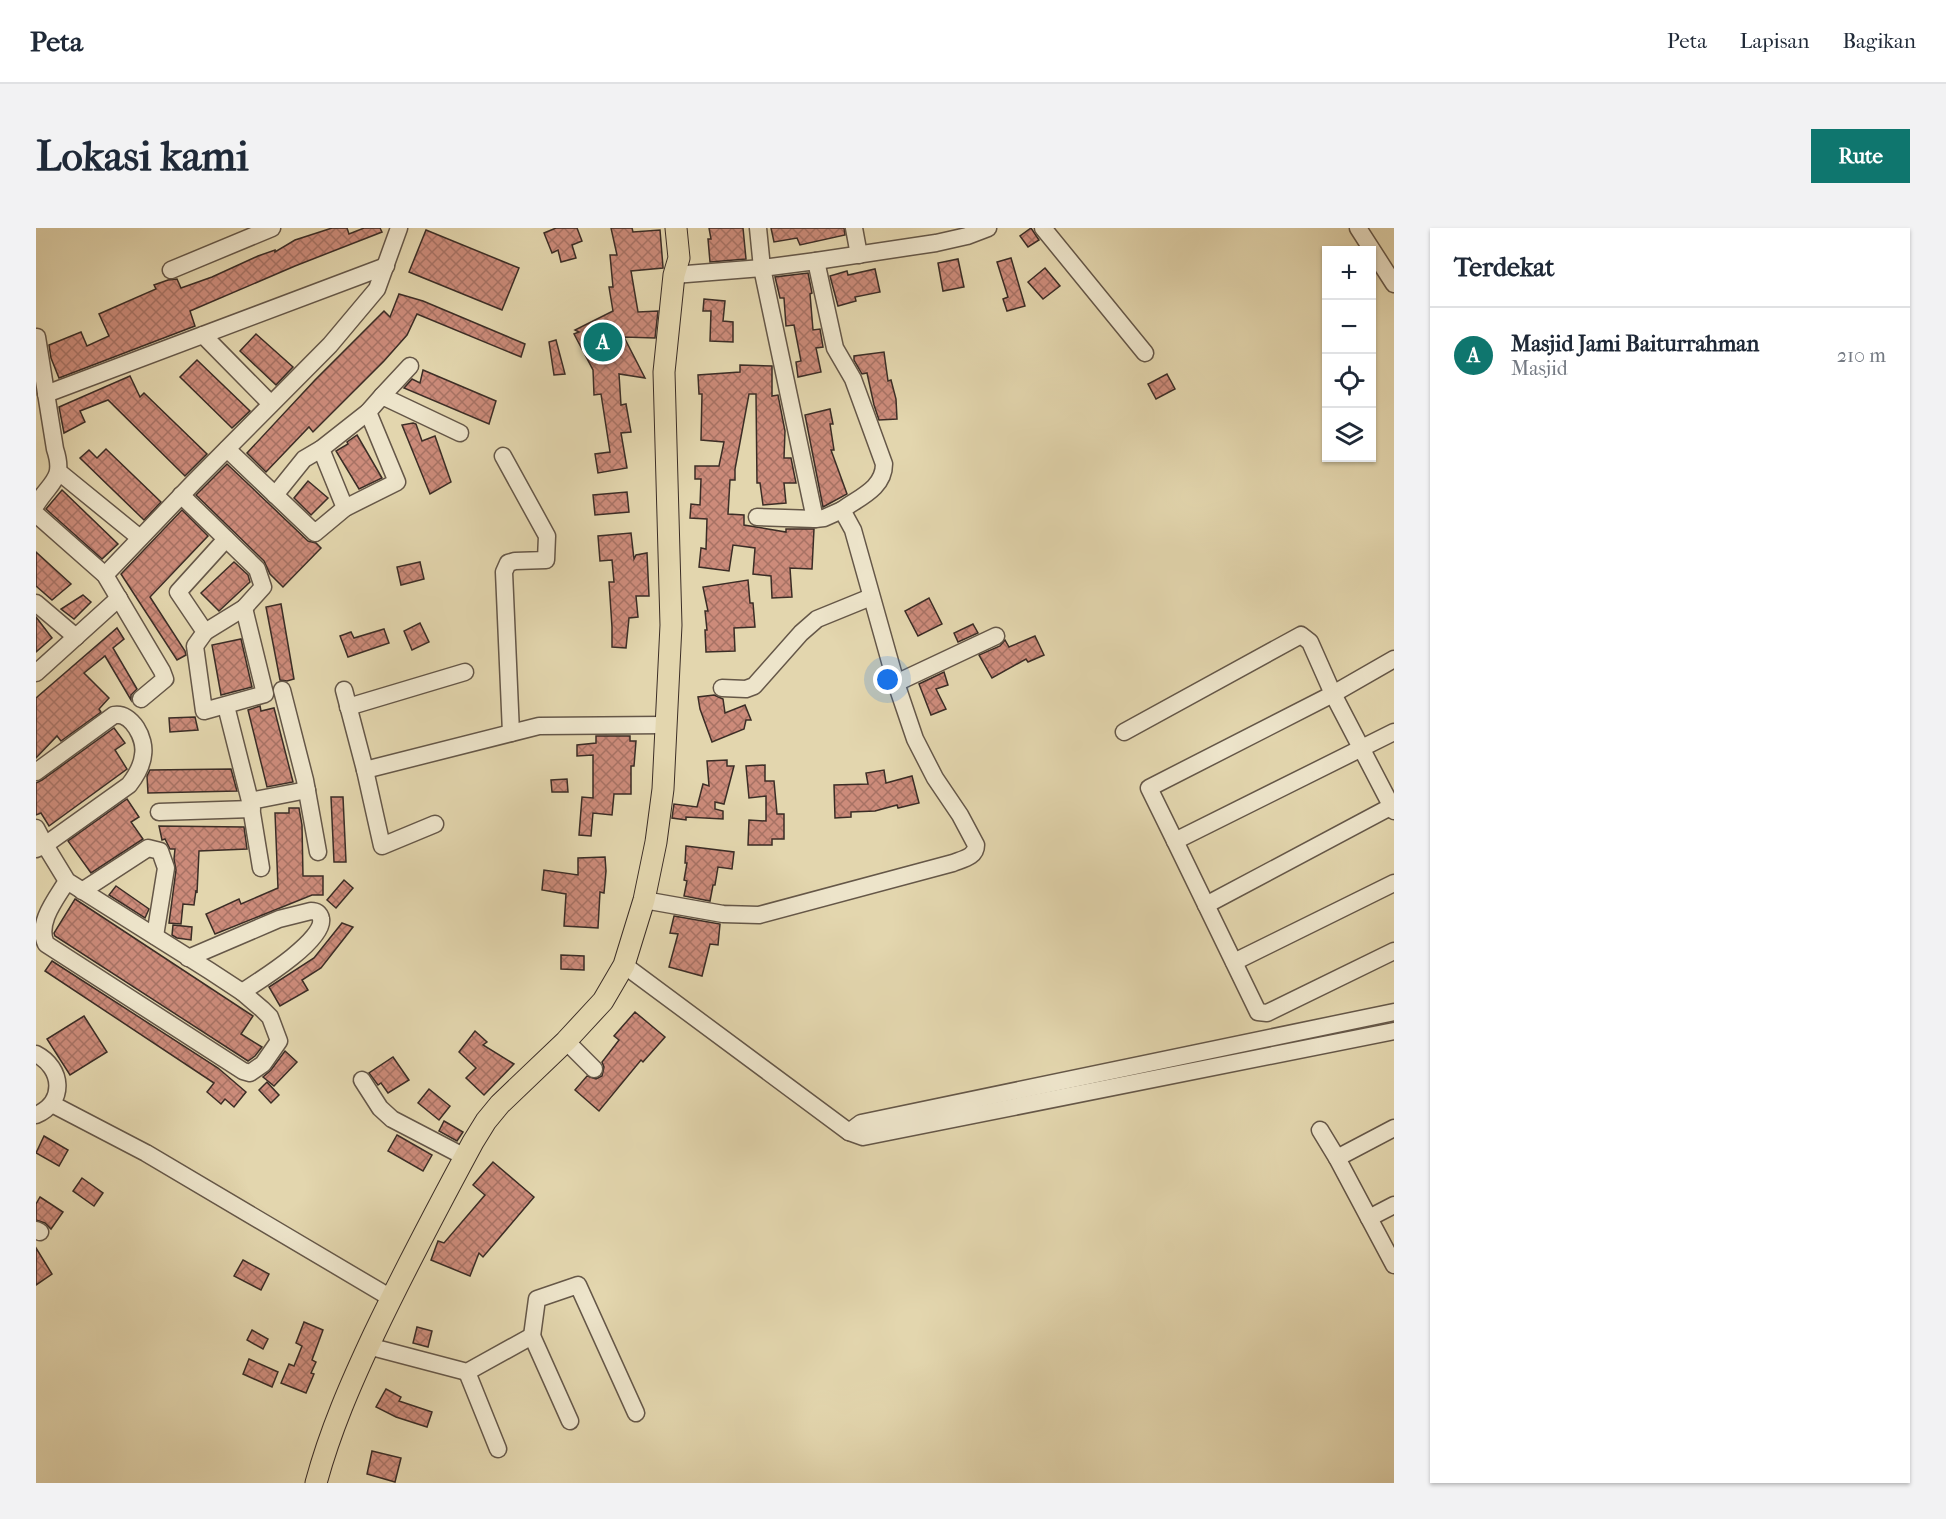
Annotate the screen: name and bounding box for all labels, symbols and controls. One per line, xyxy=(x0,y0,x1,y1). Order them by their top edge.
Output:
text: Peta xyxy=(30,25,83,58)
text: Peta xyxy=(1667,29,1707,53)
text: Lapisan xyxy=(1740,29,1809,53)
text: Bagikan xyxy=(1842,29,1916,53)
button: Rute xyxy=(1811,129,1910,183)
text: Lokasi kami xyxy=(36,132,249,181)
map controls xyxy=(1322,246,1376,462)
button: + xyxy=(1322,246,1376,300)
text: Terdekat xyxy=(1454,252,1555,283)
button: − xyxy=(1322,300,1376,354)
pin: A xyxy=(584,320,622,364)
text: Masjid Jami Baiturrahman xyxy=(1511,331,1759,357)
text: A xyxy=(1467,344,1480,367)
text: 210 m xyxy=(1837,344,1886,367)
button: locate xyxy=(1322,354,1376,408)
text: Masjid xyxy=(1511,357,1568,380)
button: layers xyxy=(1322,408,1376,462)
your location xyxy=(873,665,902,694)

